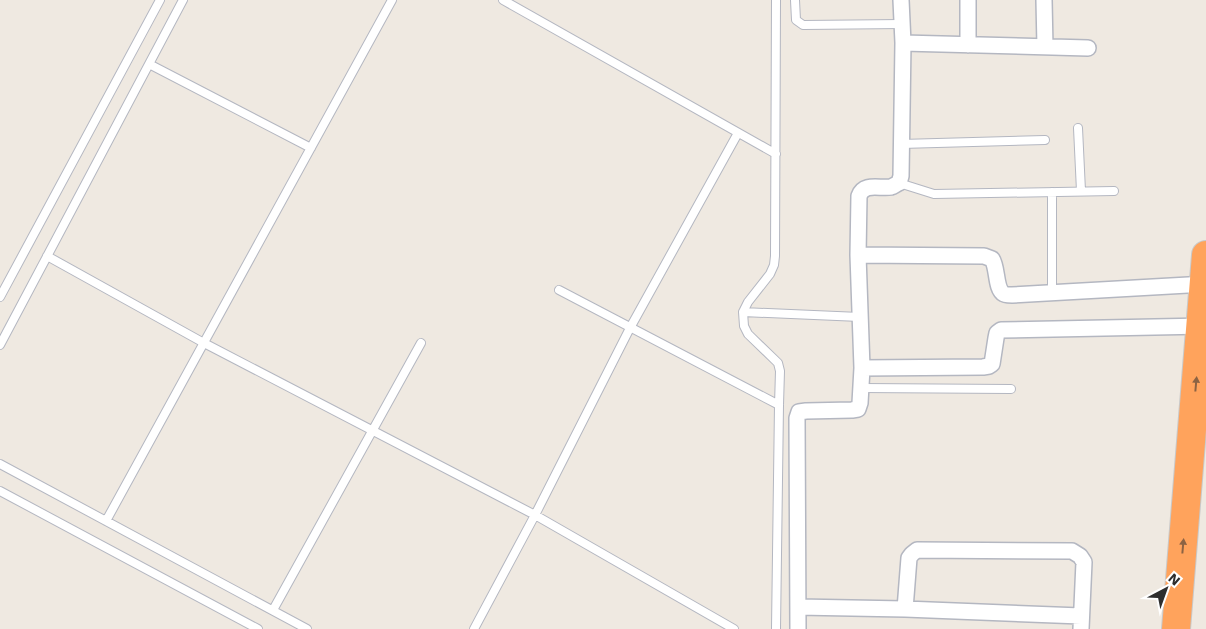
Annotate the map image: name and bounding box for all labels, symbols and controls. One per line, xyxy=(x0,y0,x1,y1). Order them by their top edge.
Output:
one-way arrow xyxy=(1192,375,1200,391)
one-way arrow xyxy=(1179,537,1187,553)
north arrow xyxy=(1141,564,1191,614)
text: N xyxy=(1165,570,1184,589)

